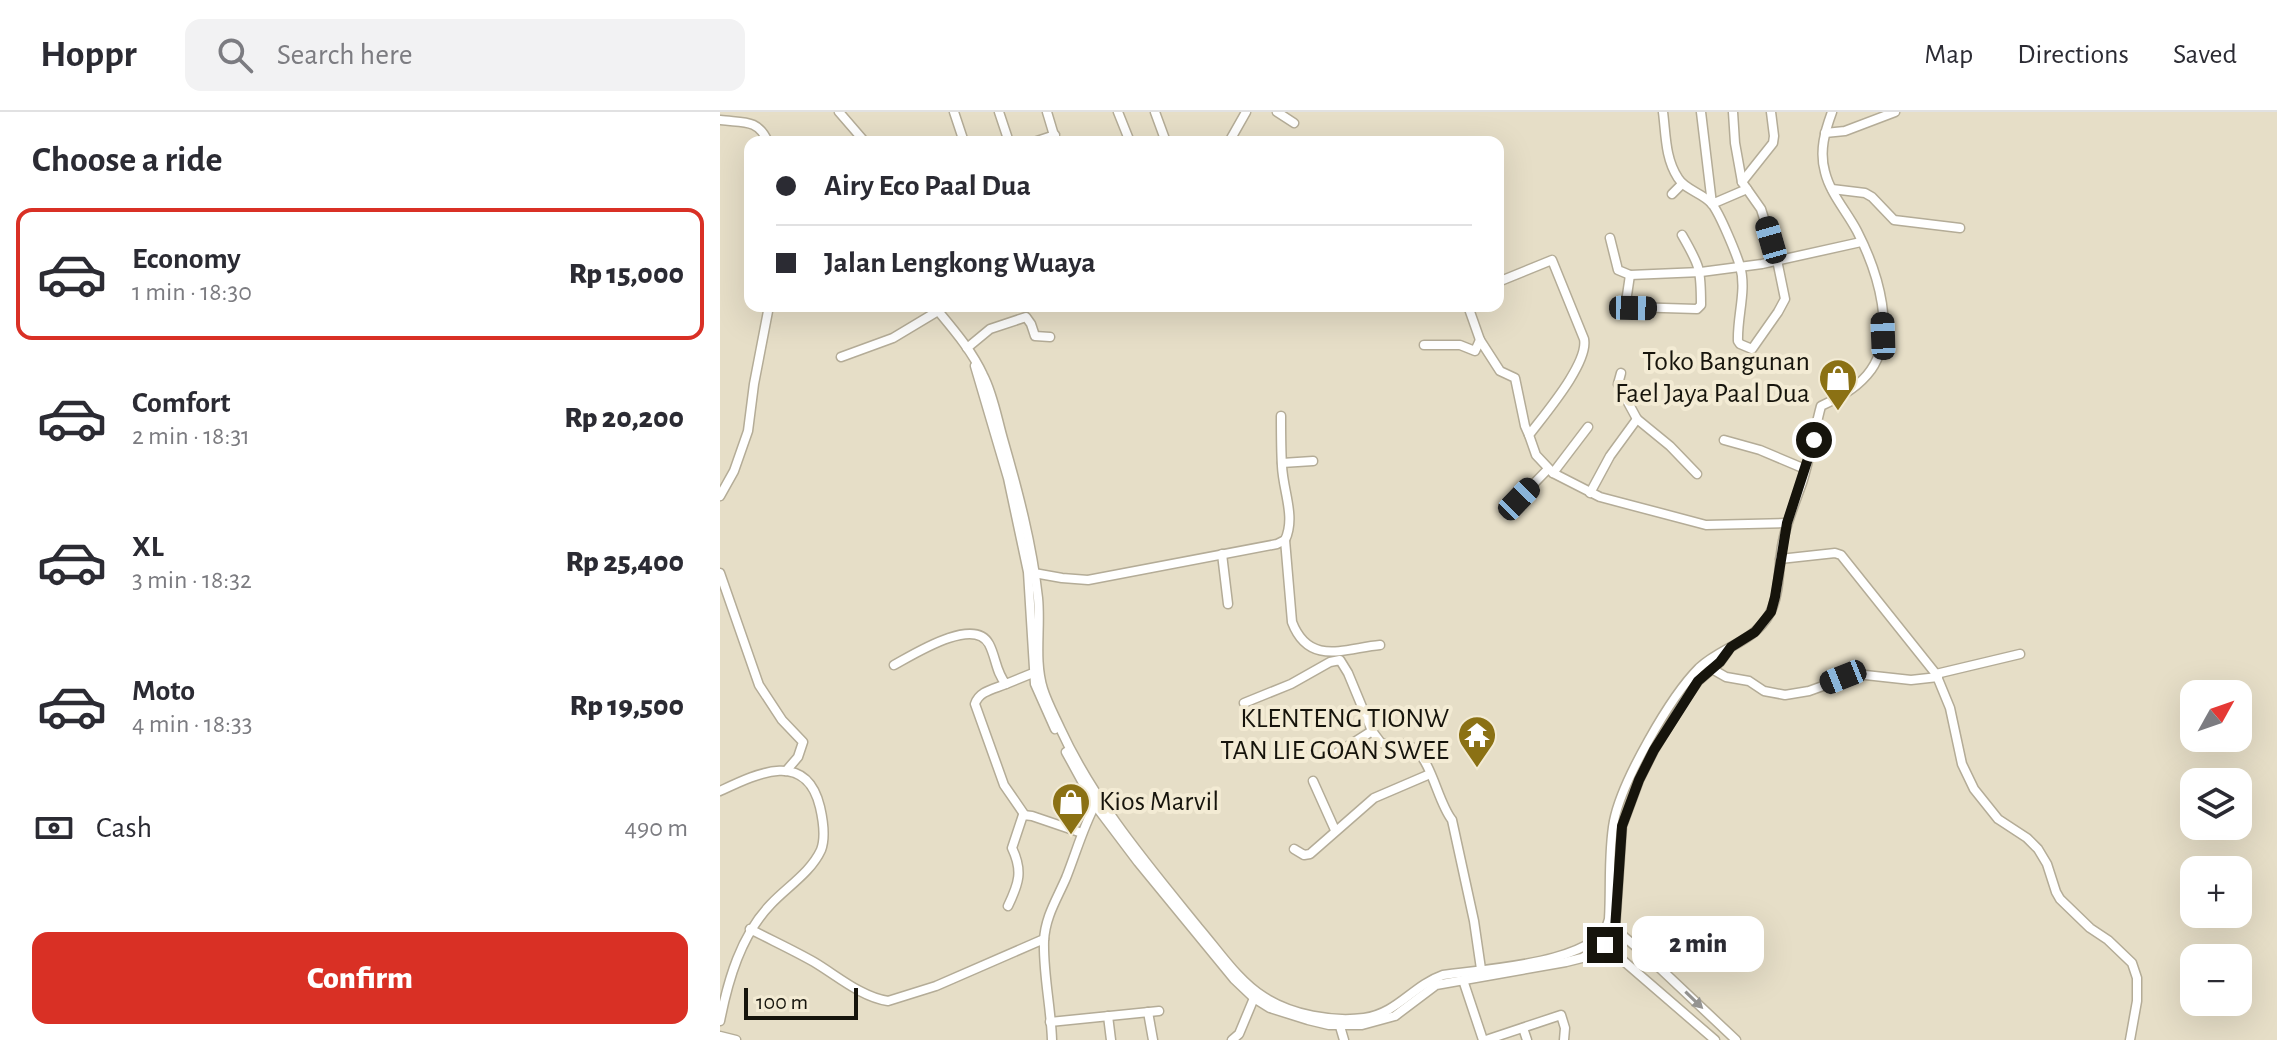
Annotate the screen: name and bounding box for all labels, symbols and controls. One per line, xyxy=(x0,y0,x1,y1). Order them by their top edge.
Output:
search box xyxy=(185,19,745,91)
icon: search xyxy=(213,33,257,77)
text: Hoppr xyxy=(40,36,137,74)
text: Search here xyxy=(277,40,412,70)
text: Map xyxy=(1924,41,1973,69)
text: Directions xyxy=(2017,41,2129,69)
text: Saved xyxy=(2173,41,2237,69)
text: Choose a ride xyxy=(32,142,222,178)
text: Airy Eco Paal Dua xyxy=(824,171,1031,201)
car xyxy=(1753,214,1789,266)
icon: car xyxy=(36,238,108,310)
text: Economy xyxy=(132,244,241,274)
text: Jalan Lengkong Wuaya xyxy=(824,248,1096,278)
text: Rp 15,000 xyxy=(569,259,684,289)
text: 1 min · 18:30 xyxy=(132,279,252,305)
car xyxy=(1609,296,1657,320)
car xyxy=(1870,312,1896,360)
place label: Toko Bangunan Fael Jaya Paal Dua xyxy=(1615,348,1810,408)
shop icon: Toko Bangunan Fael Jaya Paal Dua xyxy=(1817,357,1859,412)
icon: car xyxy=(36,382,108,454)
text: Comfort xyxy=(132,388,231,418)
text: Rp 20,200 xyxy=(564,403,684,433)
route start xyxy=(1796,422,1832,458)
text: 2 min · 18:31 xyxy=(132,423,250,449)
car xyxy=(1494,473,1544,525)
icon: car xyxy=(36,526,108,598)
text: XL xyxy=(132,532,164,562)
text: Rp 25,400 xyxy=(566,547,684,577)
text: 3 min · 18:32 xyxy=(132,567,252,593)
car xyxy=(1816,657,1870,697)
icon: car xyxy=(36,670,108,742)
text: Moto xyxy=(132,676,195,706)
north arrow xyxy=(2180,680,2252,752)
map controls xyxy=(2180,680,2252,1016)
text: Rp 19,500 xyxy=(570,691,684,721)
place label: KLENTENG TIONW TAN LIE GOAN SWEE xyxy=(1220,705,1449,765)
text: 4 min · 18:33 xyxy=(132,711,252,737)
temple icon: KLENTENG TIONW TAN LIE GOAN SWEE xyxy=(1456,714,1498,769)
button: layers xyxy=(2180,768,2252,840)
shop icon: Kios Marvil xyxy=(1050,781,1092,836)
place label: Kios Marvil xyxy=(1099,788,1219,816)
icon: cash xyxy=(32,806,76,850)
text: Cash xyxy=(96,813,152,843)
text: 490 m xyxy=(624,815,688,841)
button: + xyxy=(2180,856,2252,928)
callout: 2 min xyxy=(1633,917,1765,973)
route end xyxy=(1587,927,1623,963)
text: 2 min xyxy=(1669,931,1727,957)
button: Confirm xyxy=(32,932,688,1024)
button: − xyxy=(2180,944,2252,1016)
scale bar xyxy=(744,984,858,1020)
text: 100 m xyxy=(756,991,808,1013)
one-way arrow xyxy=(1684,991,1703,1009)

